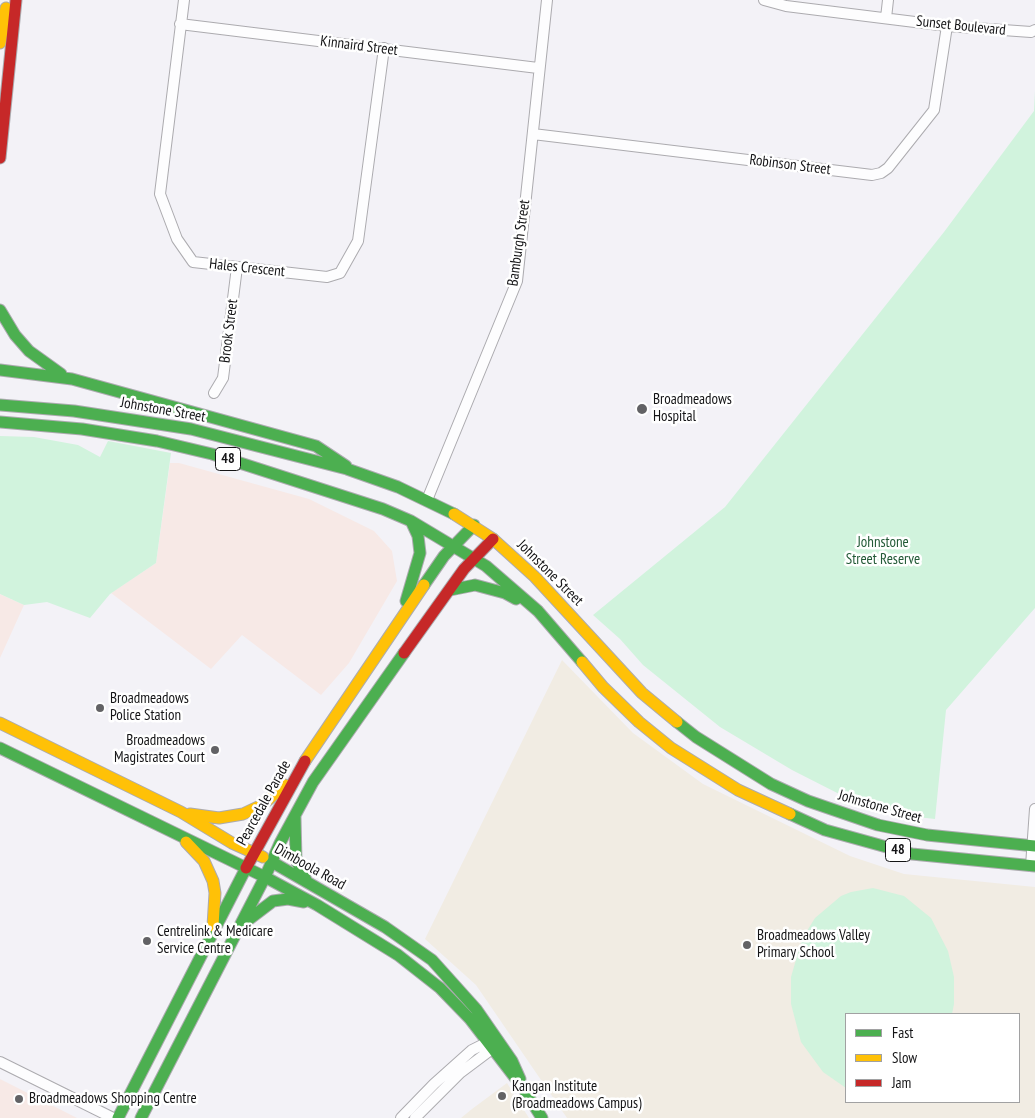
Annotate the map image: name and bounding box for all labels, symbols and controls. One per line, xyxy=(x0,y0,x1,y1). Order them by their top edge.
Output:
street label: Sunset Boulevard xyxy=(915,12,1007,40)
street label: Kinnaird Street xyxy=(319,32,399,60)
street label: Robinson Street xyxy=(748,151,832,179)
street label: Bamburgh Street xyxy=(504,199,534,287)
street label: Hales Crescent xyxy=(208,255,286,281)
street label: Brook Street xyxy=(216,298,242,364)
place label: Broadmeadows Hospital xyxy=(653,391,732,426)
street label: Johnstone Street xyxy=(119,394,207,426)
marker: Broadmeadows Hospital xyxy=(635,402,649,416)
road number: 48 xyxy=(216,448,240,470)
park label: Johnstone Street Reserve xyxy=(846,534,920,569)
street label: Johnstone Street xyxy=(513,536,587,610)
place label: Broadmeadows Police Station xyxy=(110,690,189,725)
marker: Broadmeadows Police Station xyxy=(94,702,106,714)
place label: Broadmeadows Magistrates Court xyxy=(114,732,205,767)
marker: Broadmeadows Magistrates Court xyxy=(209,744,221,756)
street label: Pearcedale Parade xyxy=(233,757,295,849)
street label: Johnstone Street xyxy=(836,787,924,827)
road number: 48 xyxy=(886,838,910,862)
street label: Dimboola Road xyxy=(271,840,349,894)
place label: Centrelink & Medicare Service Centre xyxy=(157,923,273,958)
place label: Broadmeadows Valley Primary School xyxy=(757,927,870,962)
marker: Centrelink & Medicare Service Centre xyxy=(141,935,153,947)
marker: Broadmeadows Valley Primary School xyxy=(741,939,753,951)
legend xyxy=(845,1013,1020,1103)
text: Fast xyxy=(892,1023,913,1042)
text: Slow xyxy=(892,1048,917,1067)
text: Jam xyxy=(892,1073,911,1092)
place label: Kangan Institute (Broadmeadows Campus) xyxy=(512,1078,642,1113)
place label: Broadmeadows Shopping Centre xyxy=(29,1090,197,1108)
marker: Kangan Institute (Broadmeadows Campus) xyxy=(496,1090,508,1102)
marker: Broadmeadows Shopping Centre xyxy=(13,1093,25,1105)

